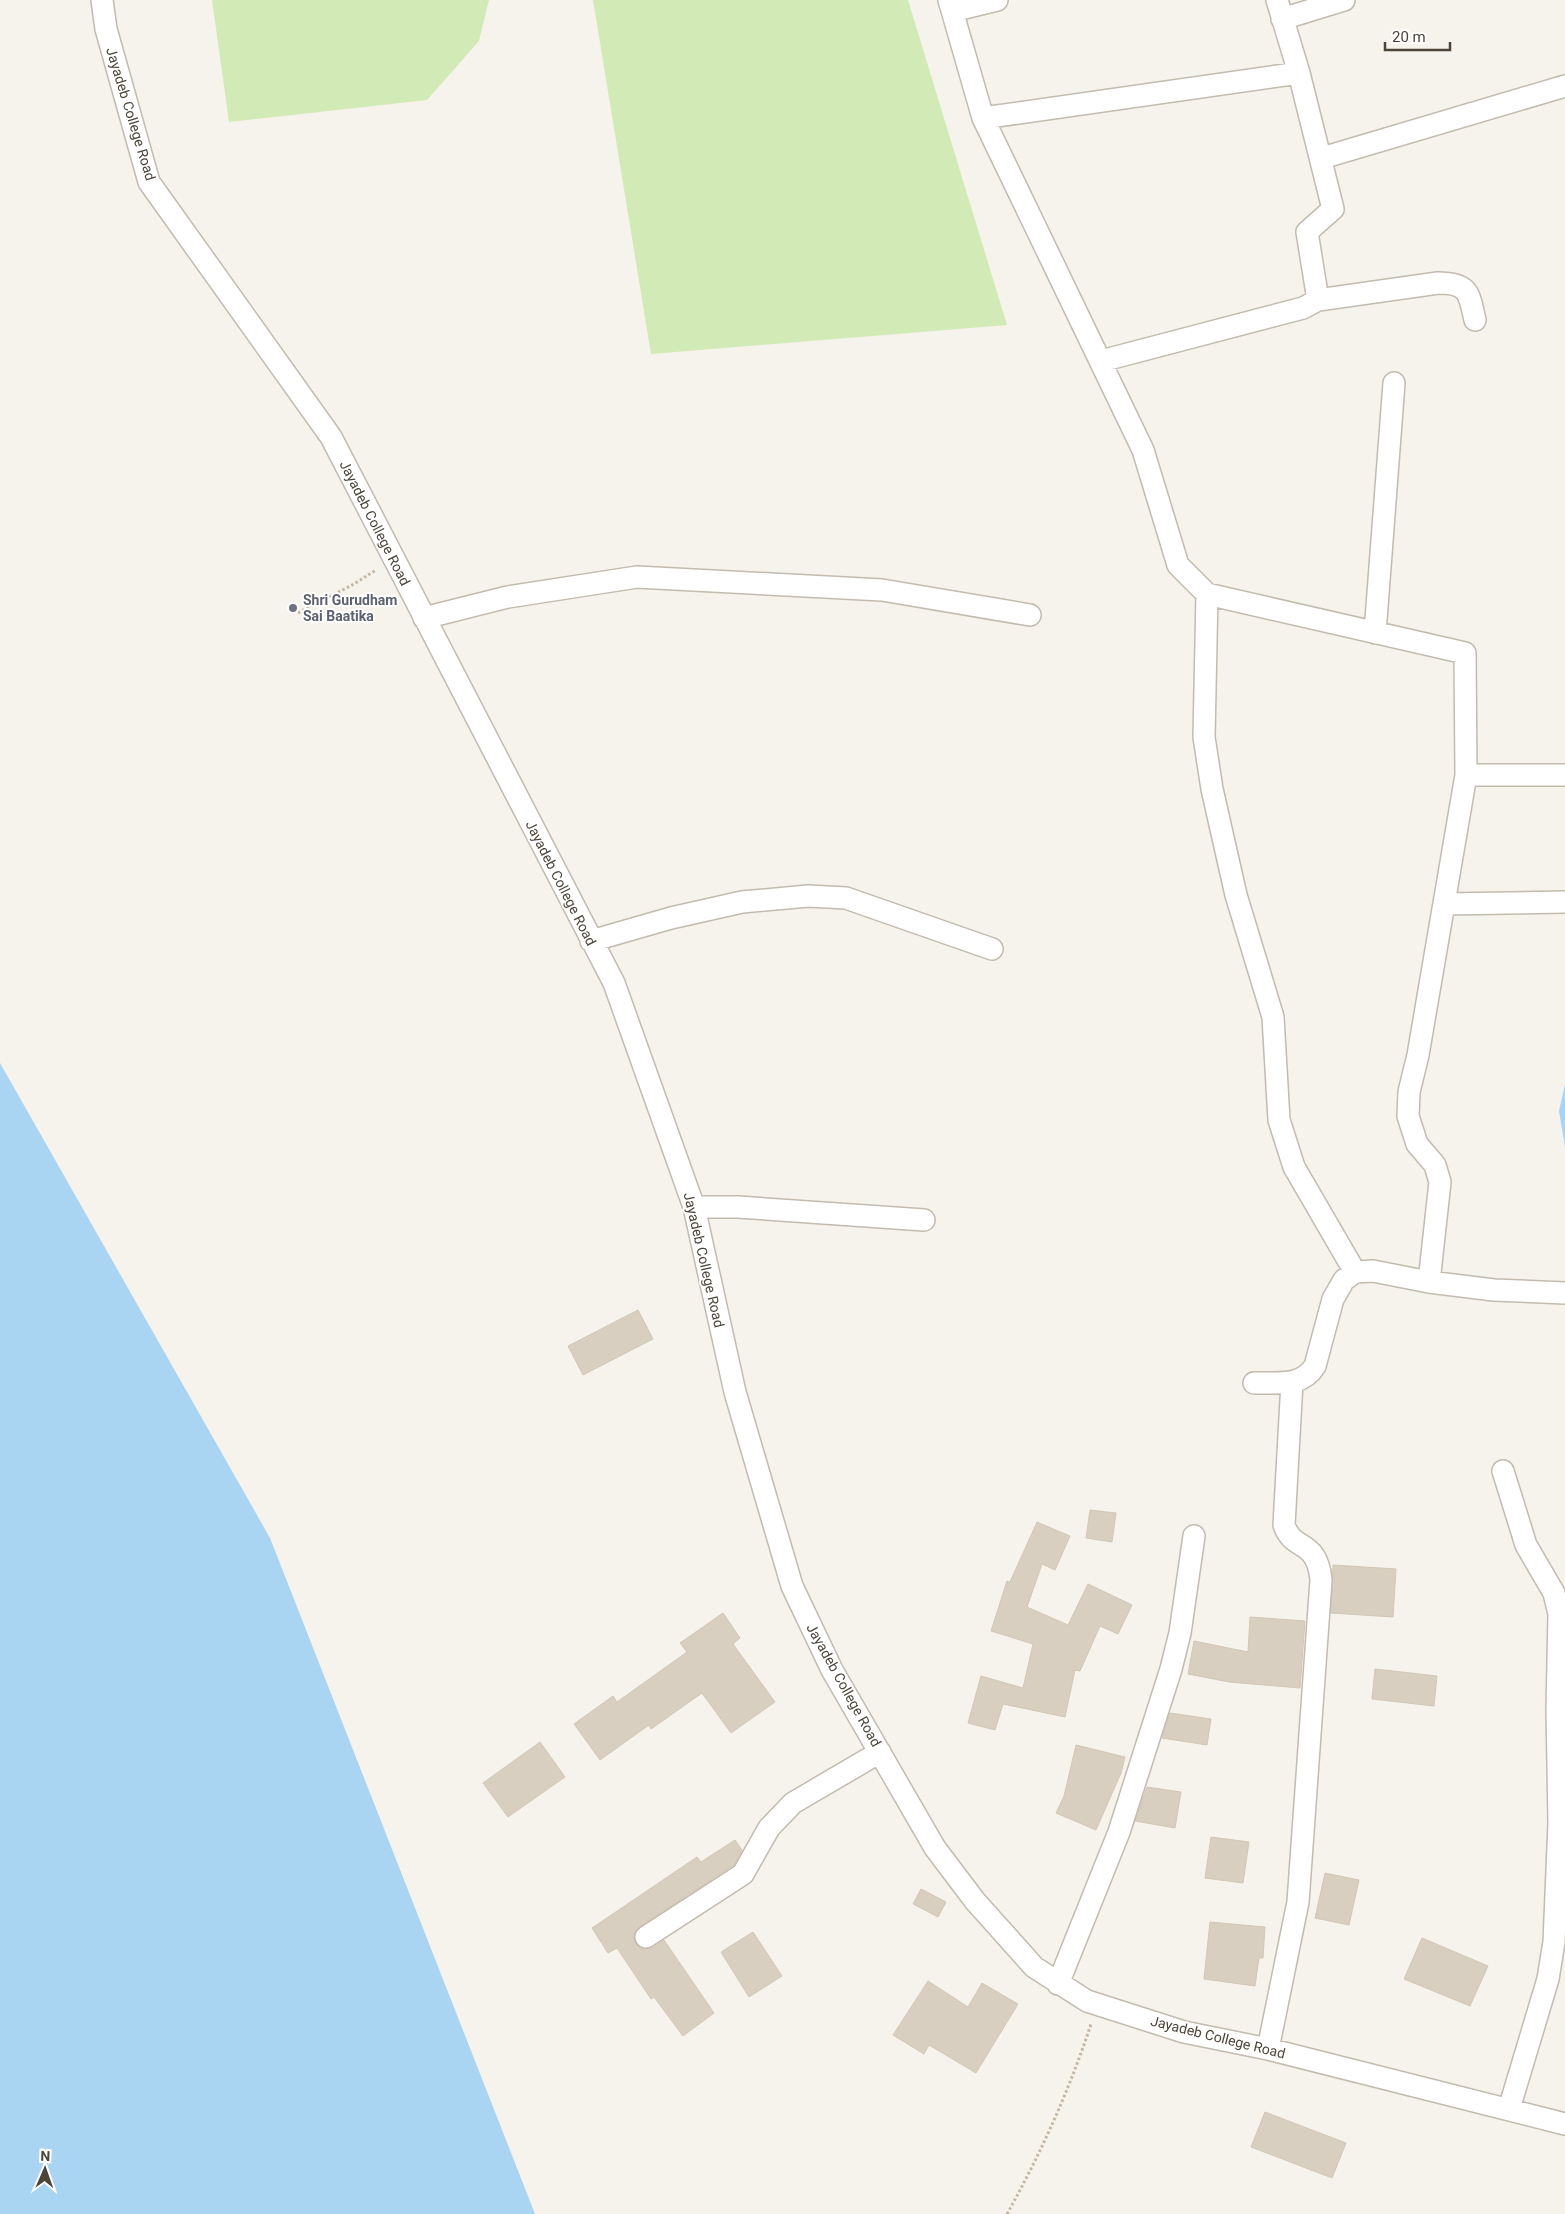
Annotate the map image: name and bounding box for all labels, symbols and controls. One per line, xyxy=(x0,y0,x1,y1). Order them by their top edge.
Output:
scale bar xyxy=(1385,20,1450,52)
text: 20 m xyxy=(1392,28,1426,46)
street label: Jayadeb College Road xyxy=(103,46,159,182)
street label: Jayadeb College Road xyxy=(336,458,414,588)
place label: Shri Gurudham Sai Baatika xyxy=(303,592,397,624)
marker: Shri Gurudham Sai Baatika xyxy=(287,602,299,614)
street label: Jayadeb College Road xyxy=(522,818,600,948)
street label: Jayadeb College Road xyxy=(681,1191,727,1329)
street label: Jayadeb College Road xyxy=(803,1621,885,1749)
street label: Jayadeb College Road xyxy=(1149,2013,1287,2061)
north arrow xyxy=(20,2144,70,2194)
text: N xyxy=(40,2148,51,2164)

